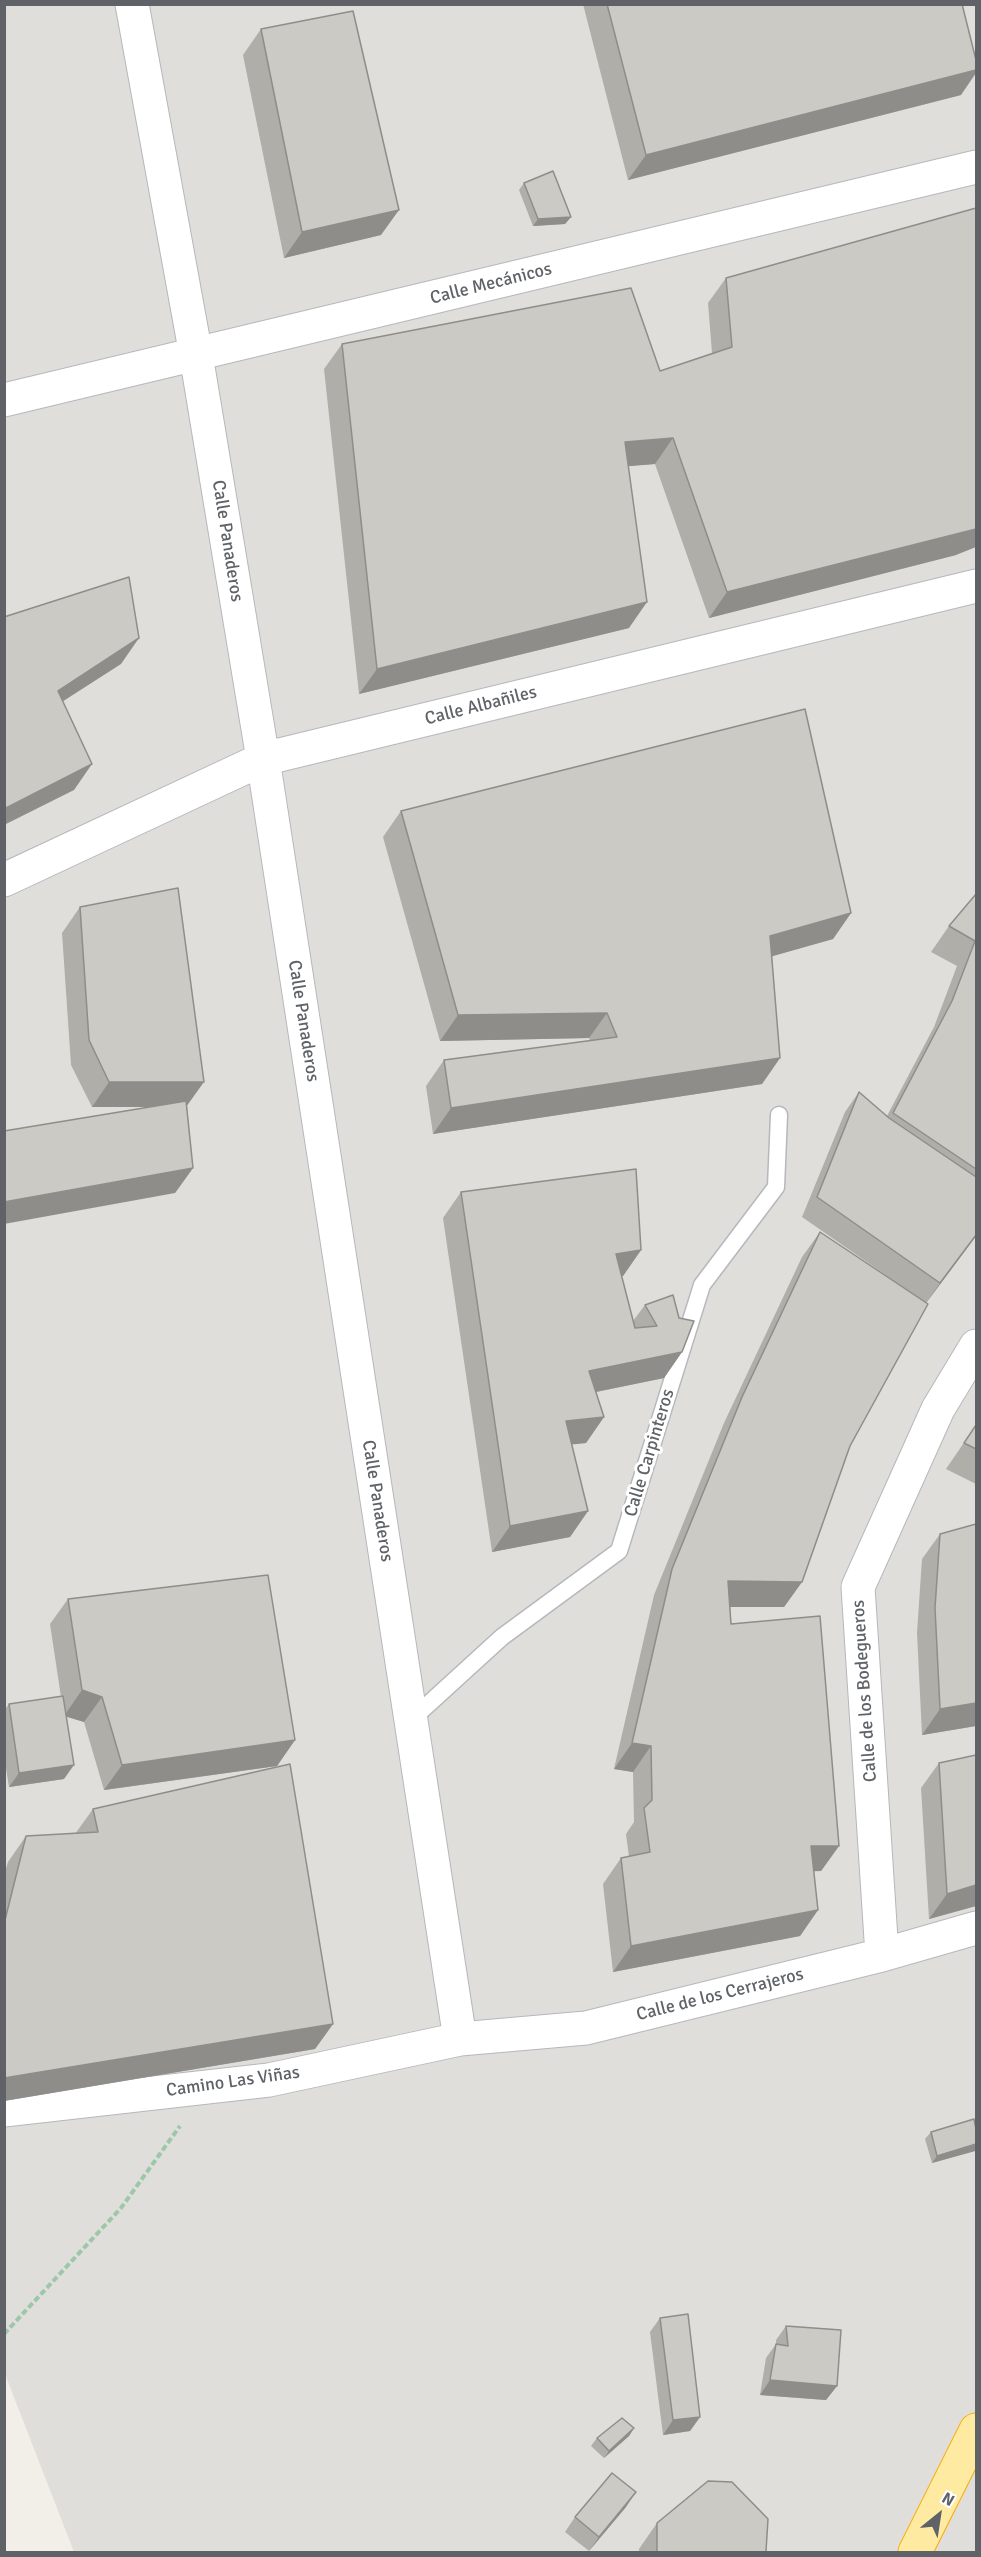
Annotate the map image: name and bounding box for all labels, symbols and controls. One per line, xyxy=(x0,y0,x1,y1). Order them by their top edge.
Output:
street label: Calle Mecánicos xyxy=(428,258,554,310)
street label: Calle Panaderos xyxy=(207,479,247,603)
street label: Calle Albañiles xyxy=(423,682,539,730)
street label: Calle Panaderos xyxy=(283,959,323,1083)
street label: Calle Carpinteros xyxy=(620,1387,680,1519)
street label: Calle Panaderos xyxy=(357,1439,397,1563)
street label: Calle de los Bodegueros xyxy=(848,1599,882,1783)
street label: Calle de los Cerrajeros xyxy=(634,1964,806,2026)
street label: Camino Las Viñas xyxy=(165,2062,301,2102)
north arrow xyxy=(909,2485,969,2545)
text: N xyxy=(938,2488,958,2511)

